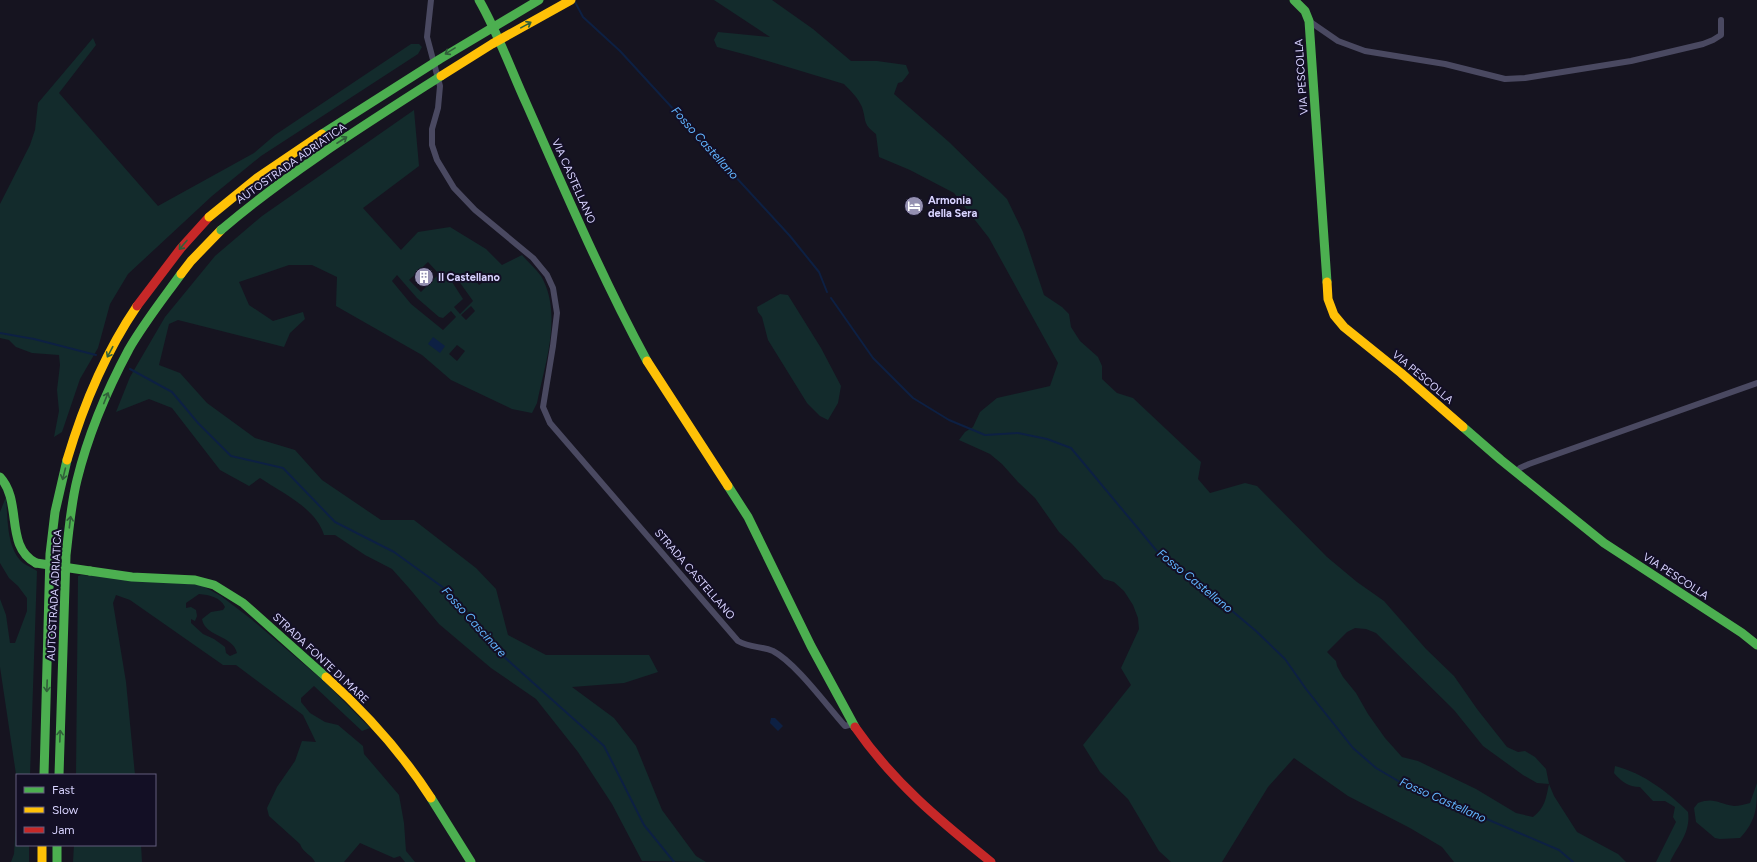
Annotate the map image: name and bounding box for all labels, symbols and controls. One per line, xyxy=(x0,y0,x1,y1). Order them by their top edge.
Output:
one-way arrow xyxy=(520,21,532,29)
street label: VIA PESCOLLA xyxy=(1292,38,1311,115)
one-way arrow xyxy=(444,48,456,56)
water label: Fosso Castellano xyxy=(669,104,741,182)
street label: AUTOSTRADA ADRIATICA xyxy=(234,120,349,206)
one-way arrow xyxy=(336,136,347,144)
street label: VIA CASTELLANO xyxy=(549,137,598,226)
place label: Armonia della Sera xyxy=(928,194,977,220)
hotel icon: Armonia della Sera xyxy=(903,195,925,217)
one-way arrow xyxy=(178,240,187,250)
building icon: Il Castellano xyxy=(413,266,435,288)
place label: Il Castellano xyxy=(438,271,500,284)
one-way arrow xyxy=(105,346,113,358)
street label: VIA PESCOLLA xyxy=(1389,348,1456,407)
one-way arrow xyxy=(102,392,110,404)
one-way arrow xyxy=(59,467,67,480)
one-way arrow xyxy=(66,516,73,529)
street label: STRADA CASTELLANO xyxy=(652,526,738,623)
street label: AUTOSTRADA ADRIATICA xyxy=(45,529,64,661)
water label: Fosso Castellano xyxy=(1154,546,1236,616)
street label: VIA PESCOLLA xyxy=(1640,550,1711,603)
water label: Fosso Cascinare xyxy=(439,584,509,660)
street label: STRADA FONTE DI MARE xyxy=(270,610,371,706)
one-way arrow xyxy=(43,679,50,692)
one-way arrow xyxy=(56,730,64,743)
legend xyxy=(16,774,156,846)
water label: Fosso Castellano xyxy=(1398,775,1488,825)
text: Fast xyxy=(52,783,75,797)
text: Slow xyxy=(52,803,79,817)
text: Jam xyxy=(52,823,75,837)

